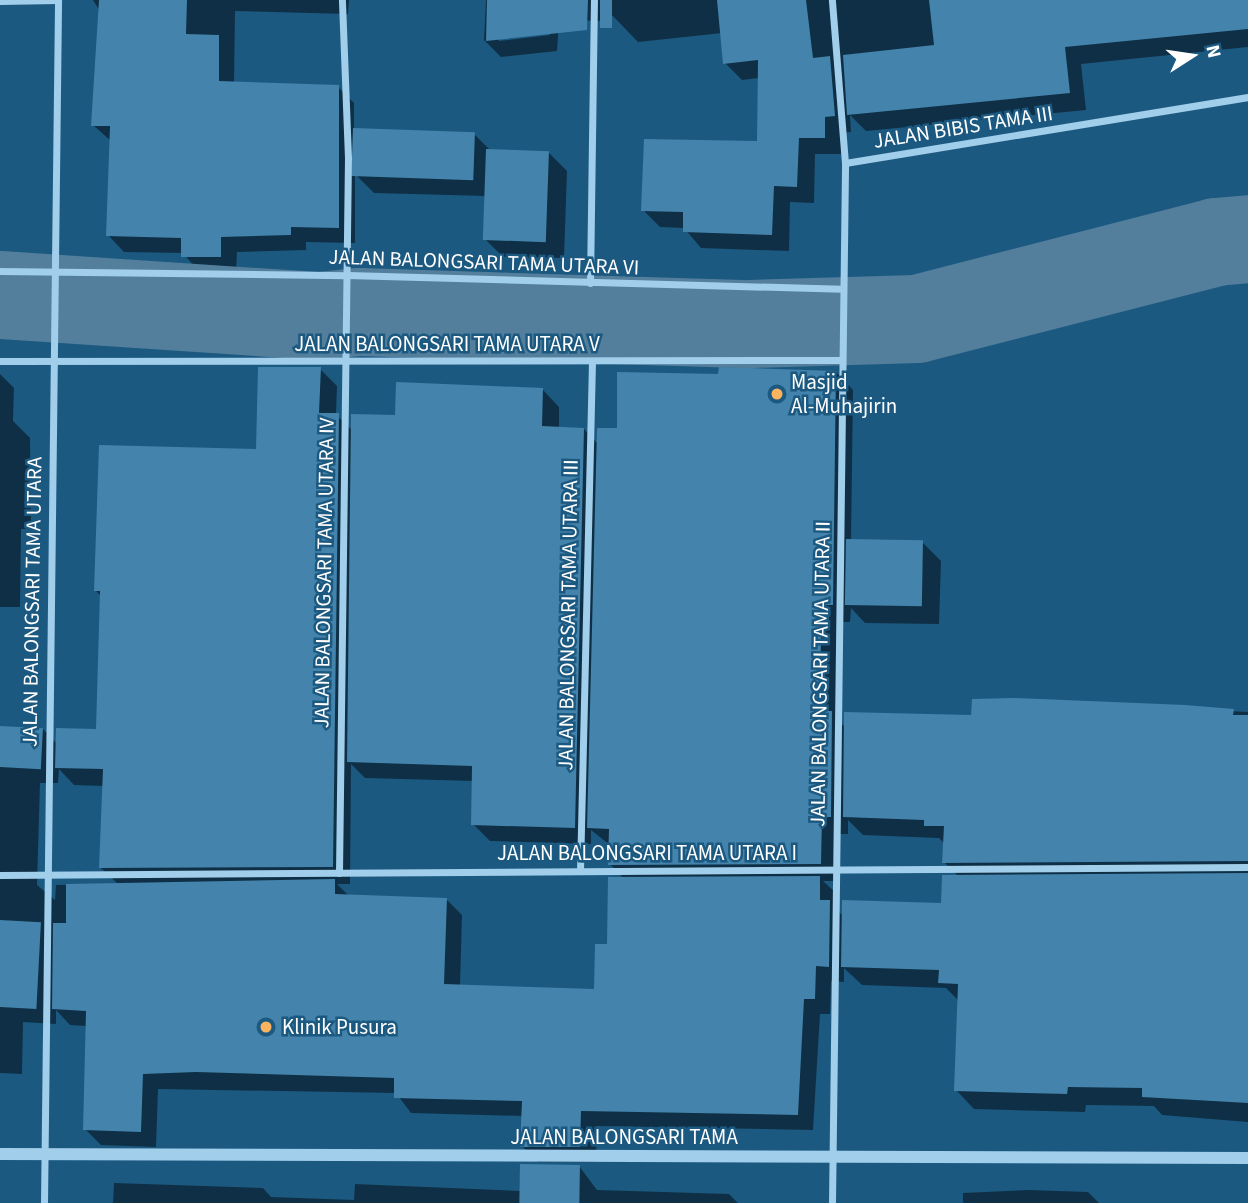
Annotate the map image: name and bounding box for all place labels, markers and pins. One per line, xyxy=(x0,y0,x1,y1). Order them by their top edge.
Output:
place label: Masjid Al-Muhajirin xyxy=(791,369,897,419)
marker: Masjid Al-Muhajirin xyxy=(769,386,785,402)
place label: Klinik Pusura xyxy=(282,1014,397,1040)
marker: Klinik Pusura xyxy=(256,1017,276,1037)

